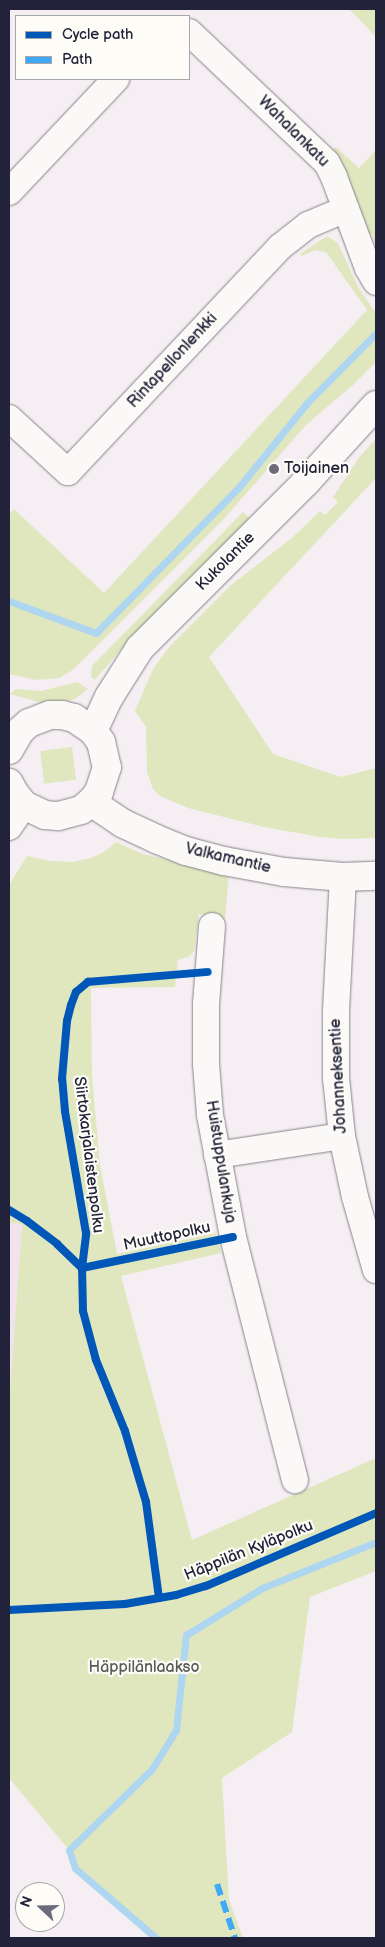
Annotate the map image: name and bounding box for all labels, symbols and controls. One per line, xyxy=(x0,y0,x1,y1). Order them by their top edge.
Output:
legend xyxy=(15,15,190,80)
text: Cycle path xyxy=(62,25,133,44)
text: Path xyxy=(62,50,92,69)
street label: Wahalankatu xyxy=(253,92,333,172)
street label: Rintapellonlenkki xyxy=(124,310,222,412)
place label: Toijainen xyxy=(284,459,349,479)
marker: Toijainen xyxy=(268,463,280,475)
street label: Kukolantie xyxy=(193,529,259,595)
street label: Valkamantie xyxy=(183,840,273,878)
street label: Johanneksentie xyxy=(326,1018,352,1134)
street label: Siirtokarjalaistenpolku xyxy=(69,1076,107,1234)
street label: Huistuppulankuja xyxy=(201,1099,239,1225)
street label: Muuttopolku xyxy=(122,1218,212,1256)
street label: Häppilän Kyläpolku xyxy=(182,1516,316,1586)
park label: Häppilänlaakso xyxy=(88,1658,200,1678)
north arrow xyxy=(15,1882,65,1932)
text: N xyxy=(17,1894,36,1910)

